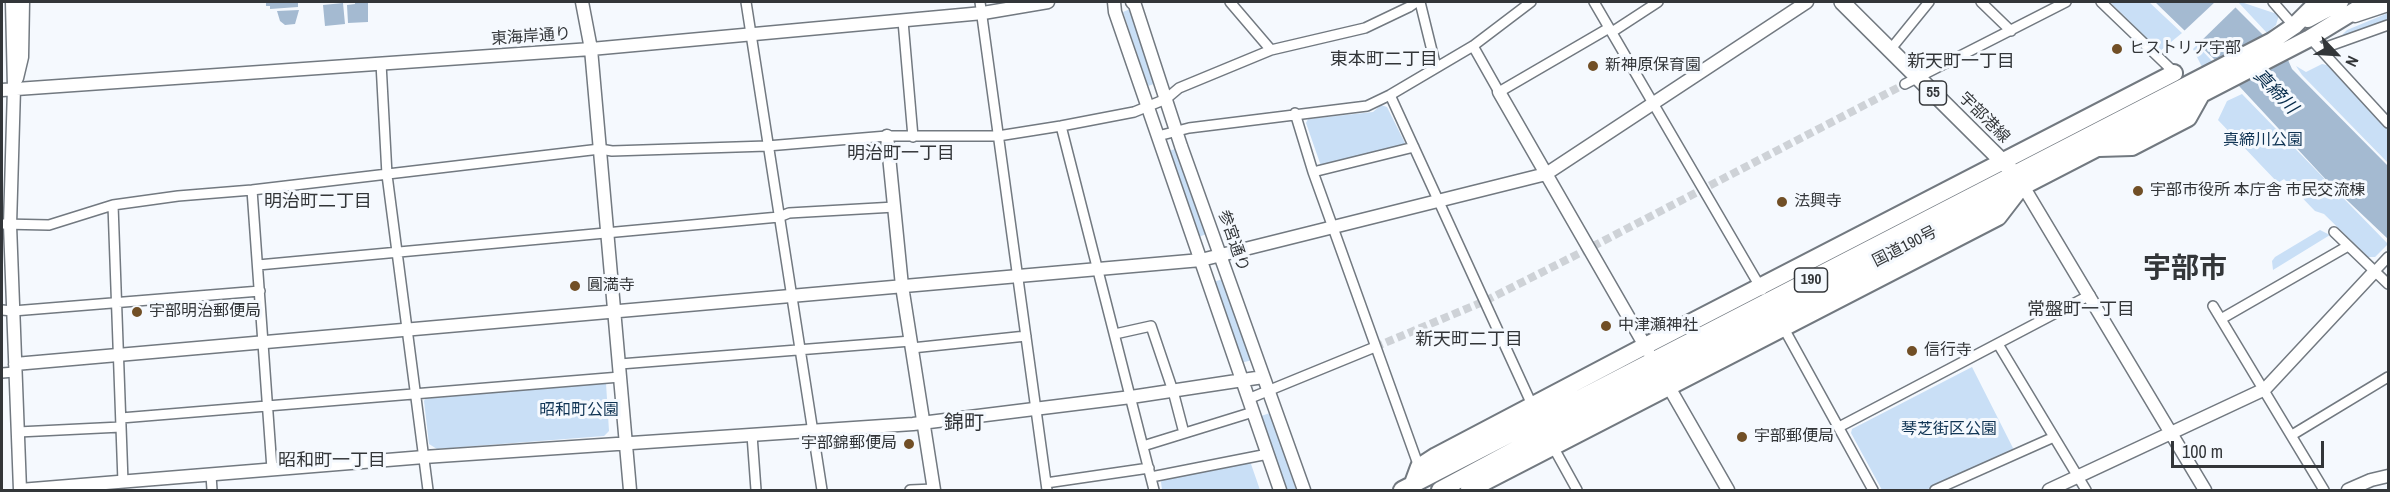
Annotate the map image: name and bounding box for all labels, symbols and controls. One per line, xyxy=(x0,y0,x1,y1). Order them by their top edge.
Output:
north arrow xyxy=(2306,24,2366,84)
street label: 東海岸通り xyxy=(490,25,572,49)
place label: ヒストリア宇部 xyxy=(2129,39,2241,59)
marker: ヒストリア宇部 xyxy=(2110,42,2124,56)
district label: 東本町二丁目 xyxy=(1330,49,1438,71)
district label: 新天町一丁目 xyxy=(1907,51,2015,73)
text: N xyxy=(2340,53,2364,71)
place label: 新神原保育園 xyxy=(1605,56,1701,76)
marker: 新神原保育園 xyxy=(1586,59,1600,73)
water label: 真締川 xyxy=(2248,65,2302,119)
road number: 55 xyxy=(1920,81,1946,105)
street label: 宇部港線 xyxy=(1955,89,2013,147)
park label: 真締川公園 xyxy=(2223,131,2303,151)
district label: 明治町一丁目 xyxy=(847,143,955,165)
place label: 宇部市役所 本庁舎 市民交流棟 xyxy=(2150,181,2365,201)
marker: 宇部市役所 本庁舎 市民交流棟 xyxy=(2131,184,2145,198)
district label: 明治町二丁目 xyxy=(264,191,372,213)
place label: 法興寺 xyxy=(1794,192,1842,212)
marker: 法興寺 xyxy=(1775,195,1789,209)
street label: 参宮通り xyxy=(1214,208,1252,274)
street label: 国道190号 xyxy=(1870,223,1940,271)
district label: 宇部市 xyxy=(2143,252,2227,286)
road number: 190 xyxy=(1794,268,1828,292)
place label: 圓満寺 xyxy=(587,276,635,296)
marker: 圓満寺 xyxy=(568,279,582,293)
district label: 常盤町一丁目 xyxy=(2027,299,2135,321)
place label: 宇部明治郵便局 xyxy=(149,302,261,322)
marker: 宇部明治郵便局 xyxy=(130,305,144,319)
place label: 中津瀬神社 xyxy=(1618,316,1698,336)
marker: 中津瀬神社 xyxy=(1599,319,1613,333)
district label: 新天町二丁目 xyxy=(1415,329,1523,351)
place label: 信行寺 xyxy=(1924,341,1972,361)
marker: 信行寺 xyxy=(1905,344,1919,358)
park label: 昭和町公園 xyxy=(539,401,619,421)
district label: 錦町 xyxy=(944,412,984,436)
park label: 琴芝街区公園 xyxy=(1901,420,1997,440)
place label: 宇部郵便局 xyxy=(1754,427,1834,447)
scale bar xyxy=(2174,429,2327,467)
marker: 宇部郵便局 xyxy=(1735,430,1749,444)
place label: 宇部錦郵便局 xyxy=(801,434,897,454)
marker: 宇部錦郵便局 xyxy=(902,437,916,451)
text: 100 m xyxy=(2182,439,2223,464)
district label: 昭和町一丁目 xyxy=(278,450,386,472)

